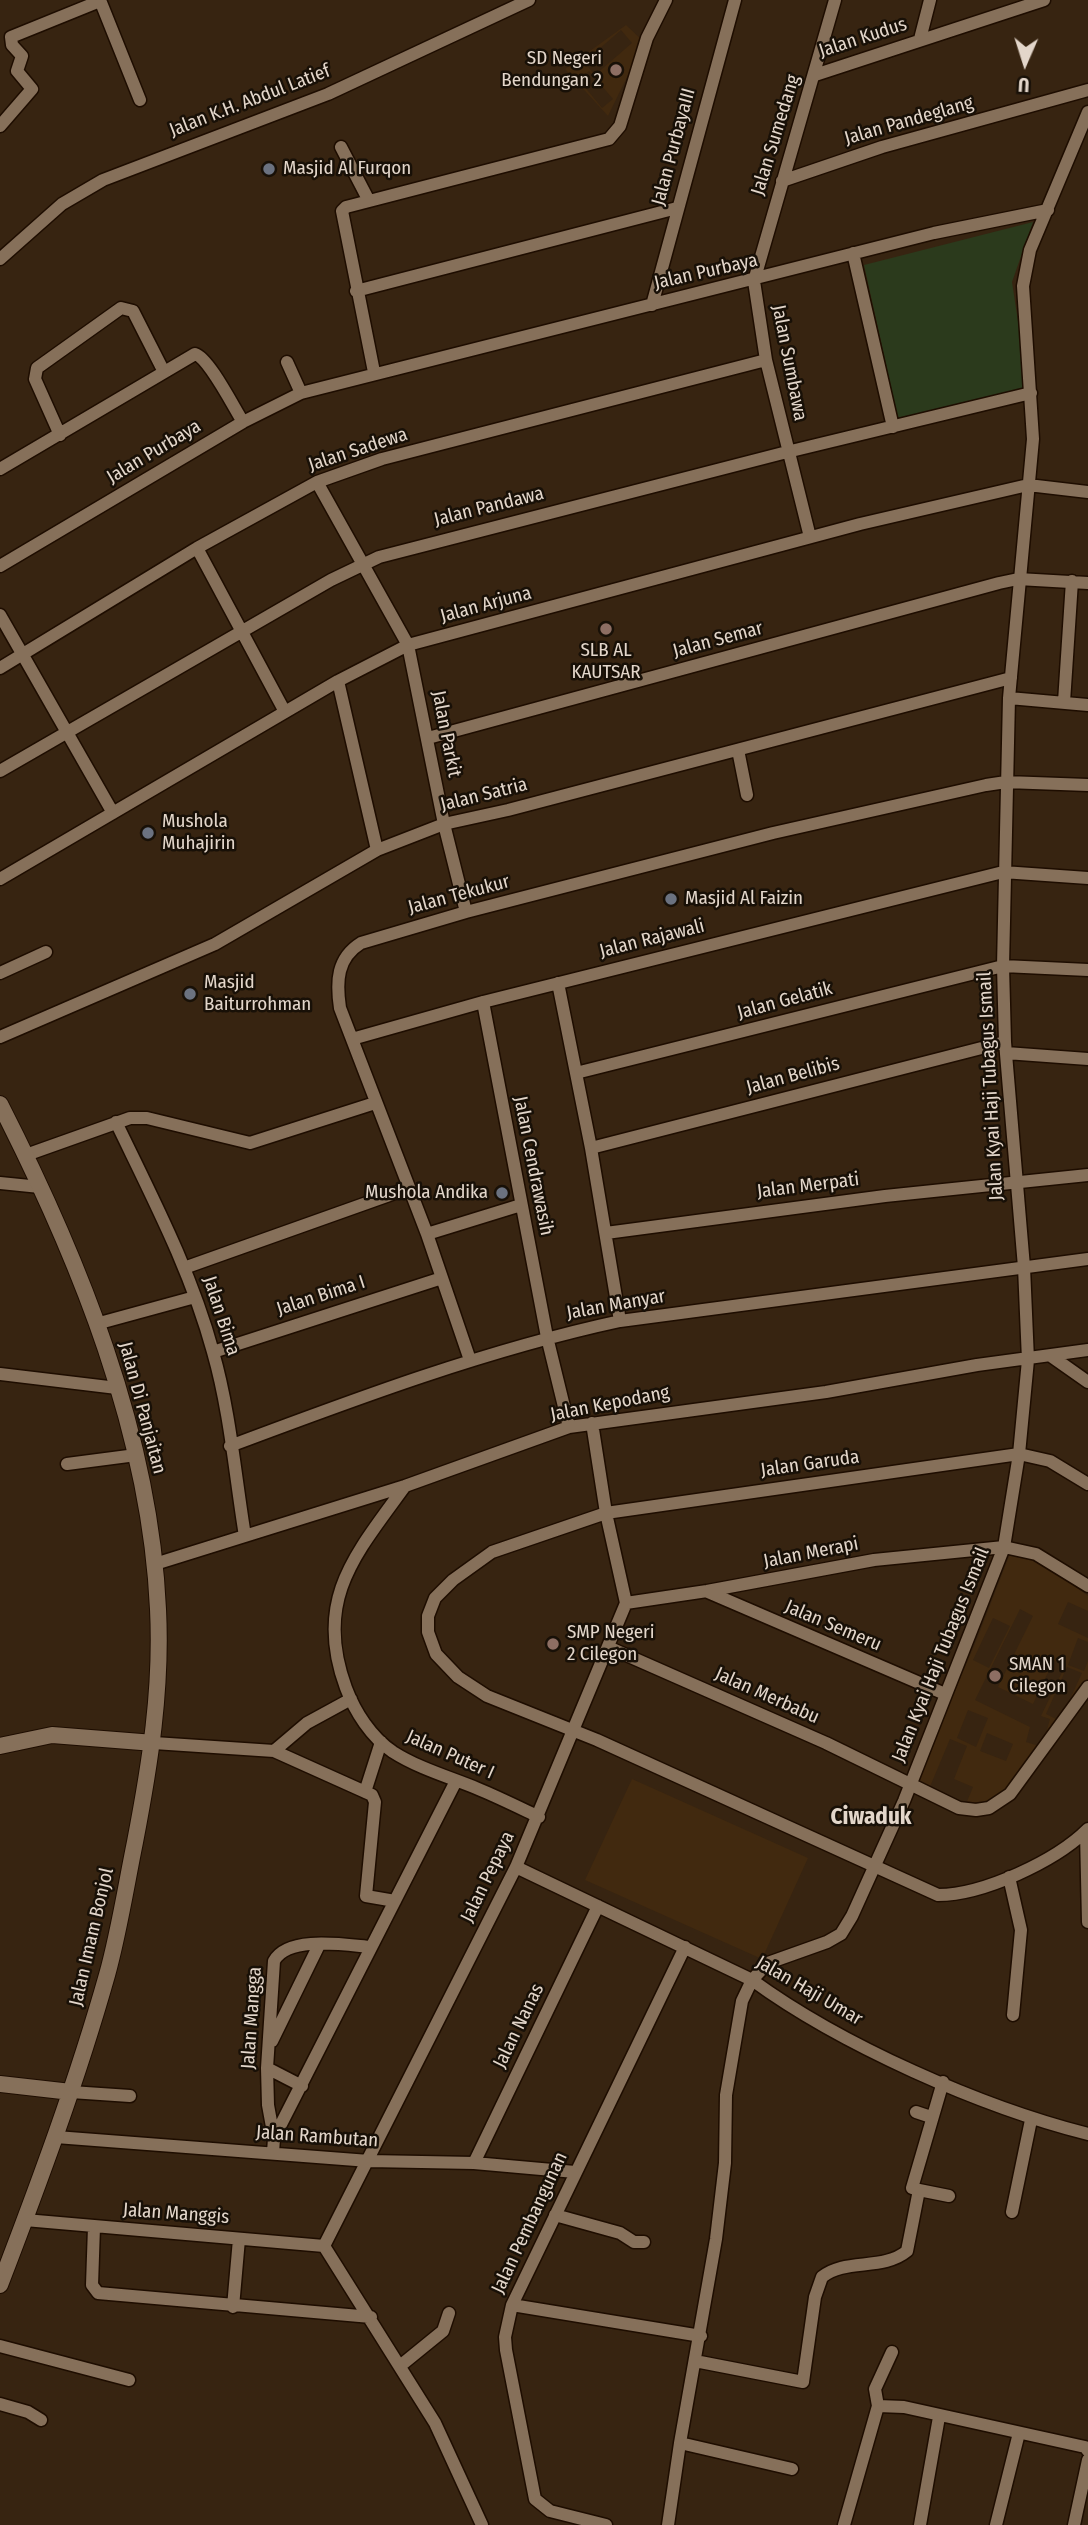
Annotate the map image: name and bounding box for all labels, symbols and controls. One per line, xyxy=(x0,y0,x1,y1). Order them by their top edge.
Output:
street label: Jalan Kudus xyxy=(816,13,910,63)
north arrow xyxy=(990,28,1060,98)
place label: SD Negeri Bendungan 2 xyxy=(501,48,602,92)
street label: Jalan K.H. Abdul Latief xyxy=(166,60,334,142)
marker: SD Negeri Bendungan 2 xyxy=(608,62,624,78)
street label: Jalan Sumedang xyxy=(747,72,805,198)
text: U xyxy=(1018,73,1030,96)
street label: Jalan PurbayaIII xyxy=(647,86,701,208)
street label: Jalan Pandeglang xyxy=(842,92,976,150)
place label: Masjid Al Furqon xyxy=(283,158,411,180)
marker: Masjid Al Furqon xyxy=(261,161,277,177)
street label: Jalan Purbaya xyxy=(652,249,760,295)
street label: Jalan Sumbawa xyxy=(767,303,811,423)
street label: Jalan Purbaya xyxy=(103,415,205,489)
street label: Jalan Sadewa xyxy=(306,423,410,477)
street label: Jalan Pandawa xyxy=(432,482,546,532)
street label: Jalan Arjuna xyxy=(438,582,534,628)
street label: Jalan Semar xyxy=(670,617,766,663)
marker: SLB AL KAUTSAR xyxy=(598,621,614,637)
place label: SLB AL KAUTSAR xyxy=(571,640,641,684)
street label: Jalan Parkit xyxy=(426,689,466,779)
street label: Jalan Satria xyxy=(438,773,530,817)
place label: Mushola Muhajirin xyxy=(162,811,236,855)
marker: Mushola Muhajirin xyxy=(140,825,156,841)
street label: Jalan Tekukur xyxy=(406,871,512,919)
place label: Masjid Al Faizin xyxy=(685,888,803,910)
marker: Masjid Al Faizin xyxy=(663,891,679,907)
street label: Jalan Rajawali xyxy=(597,915,707,963)
street label: Jalan Kyai Haji Tubagus Ismail xyxy=(974,971,1008,1201)
place label: Masjid Baiturrohman xyxy=(204,972,311,1016)
street label: Jalan Gelatik xyxy=(735,977,835,1025)
marker: Masjid Baiturrohman xyxy=(182,986,198,1002)
street label: Jalan Belibis xyxy=(744,1053,842,1099)
street label: Jalan Cendrawasih xyxy=(508,1094,558,1238)
street label: Jalan Merpati xyxy=(756,1168,860,1204)
place label: Mushola Andika xyxy=(365,1182,488,1204)
marker: Mushola Andika xyxy=(494,1185,510,1201)
street label: Jalan Bima I xyxy=(274,1271,368,1321)
street label: Jalan Bima xyxy=(197,1273,245,1359)
street label: Jalan Manyar xyxy=(565,1285,667,1325)
street label: Jalan Di Panjaitan xyxy=(113,1339,171,1477)
street label: Jalan Kepodang xyxy=(549,1381,671,1427)
street label: Jalan Garuda xyxy=(759,1446,861,1482)
street label: Jalan Merapi xyxy=(762,1533,860,1573)
street label: Jalan Kyai Haji Tubagus Ismail xyxy=(887,1544,995,1766)
street label: Jalan Semeru xyxy=(781,1596,885,1656)
place label: SMP Negeri 2 Cilegon xyxy=(567,1622,654,1666)
marker: SMP Negeri 2 Cilegon xyxy=(545,1636,561,1652)
place label: SMAN 1 Cilegon xyxy=(1009,1654,1066,1698)
street label: Jalan Merbabu xyxy=(711,1663,823,1729)
marker: SMAN 1 Cilegon xyxy=(987,1668,1003,1684)
street label: Jalan Puter I xyxy=(403,1726,497,1784)
district label: Ciwaduk xyxy=(830,1804,912,1832)
street label: Jalan Pepaya xyxy=(456,1828,520,1926)
street label: Jalan Imam Bonjol xyxy=(65,1866,119,2008)
street label: Jalan Haji Umar xyxy=(752,1951,866,2031)
street label: Jalan Mangga xyxy=(237,1966,267,2070)
street label: Jalan Nanas xyxy=(489,1980,549,2072)
street label: Jalan Rambutan xyxy=(255,2121,379,2153)
street label: Jalan Pembangunan xyxy=(487,2149,573,2297)
street label: Jalan Manggis xyxy=(122,2199,230,2229)

